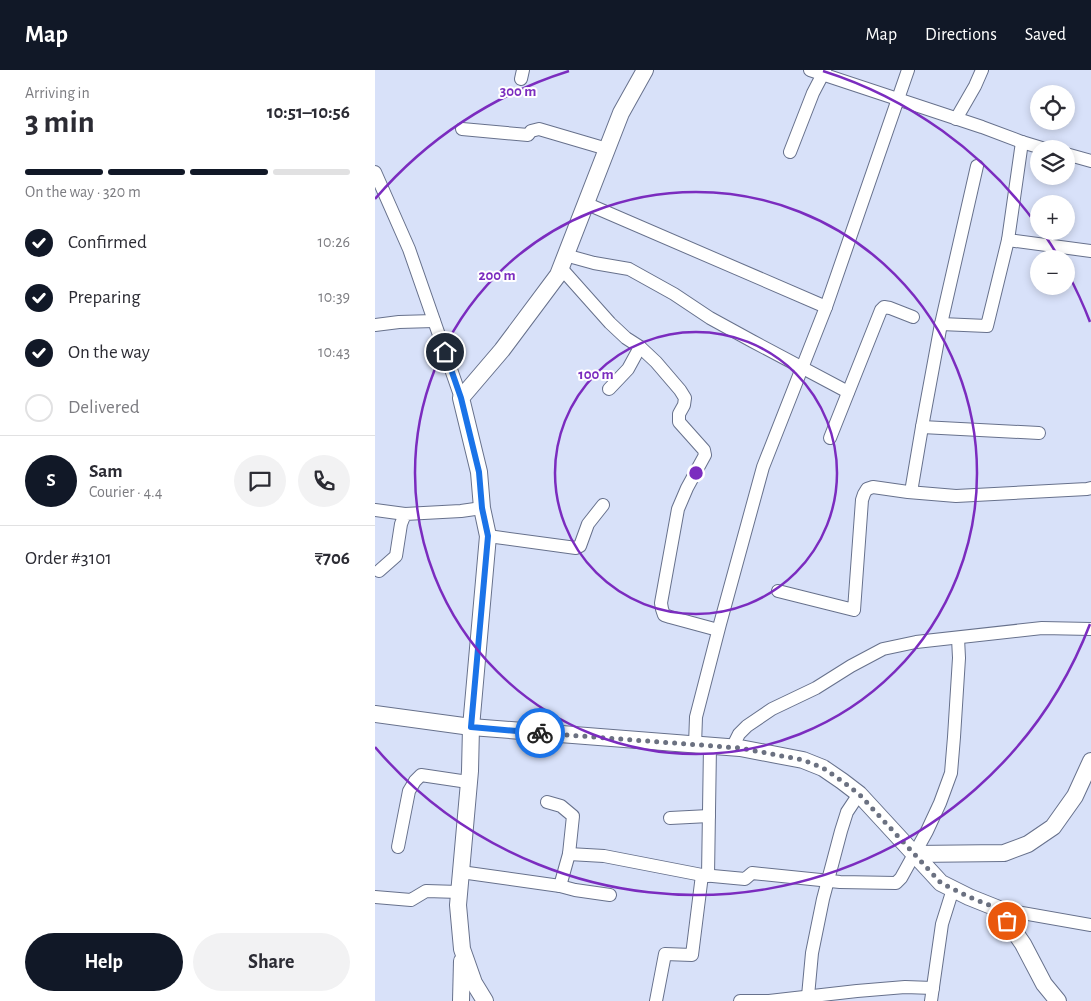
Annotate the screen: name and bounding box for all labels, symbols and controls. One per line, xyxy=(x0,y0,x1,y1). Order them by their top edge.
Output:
text: Map xyxy=(25,23,68,47)
text: Map xyxy=(866,26,897,44)
text: Directions xyxy=(925,26,997,44)
text: Saved xyxy=(1025,26,1066,44)
text: 300 m xyxy=(500,84,536,99)
text: Arriving in xyxy=(25,85,90,101)
map controls xyxy=(1030,85,1075,295)
button: locate xyxy=(1030,85,1075,130)
text: 10:51–10:56 xyxy=(267,103,350,122)
text: 3 min xyxy=(25,106,95,138)
button: layers xyxy=(1030,140,1075,185)
text: On the way · 320 m xyxy=(25,184,141,200)
button: + xyxy=(1030,195,1075,240)
icon: check xyxy=(25,229,53,257)
text: Confirmed xyxy=(68,233,147,252)
text: 10:26 xyxy=(318,234,350,250)
button: − xyxy=(1030,250,1075,295)
text: 200 m xyxy=(478,268,516,283)
icon: check xyxy=(25,284,53,312)
text: Preparing xyxy=(68,288,141,307)
text: 10:39 xyxy=(318,289,350,305)
pin xyxy=(424,331,466,373)
icon: home xyxy=(431,338,459,366)
icon: check xyxy=(25,339,53,367)
text: On the way xyxy=(68,343,150,362)
text: 10:43 xyxy=(318,344,350,360)
text: 100 m xyxy=(578,367,614,382)
text: Delivered xyxy=(68,398,140,417)
button: chat xyxy=(234,455,286,507)
button: phone xyxy=(298,455,350,507)
text: Sam xyxy=(89,462,123,481)
centre of rings xyxy=(687,464,705,482)
text: S xyxy=(46,471,56,490)
text: Courier · 4.4 xyxy=(89,484,162,500)
text: Order #3101 xyxy=(25,549,112,568)
text: ₹706 xyxy=(315,549,350,568)
courier xyxy=(515,708,565,758)
icon: bike xyxy=(526,719,554,747)
pin xyxy=(986,900,1028,942)
icon: bag xyxy=(993,907,1021,935)
button: Help xyxy=(25,933,183,991)
button: Share xyxy=(193,933,350,991)

